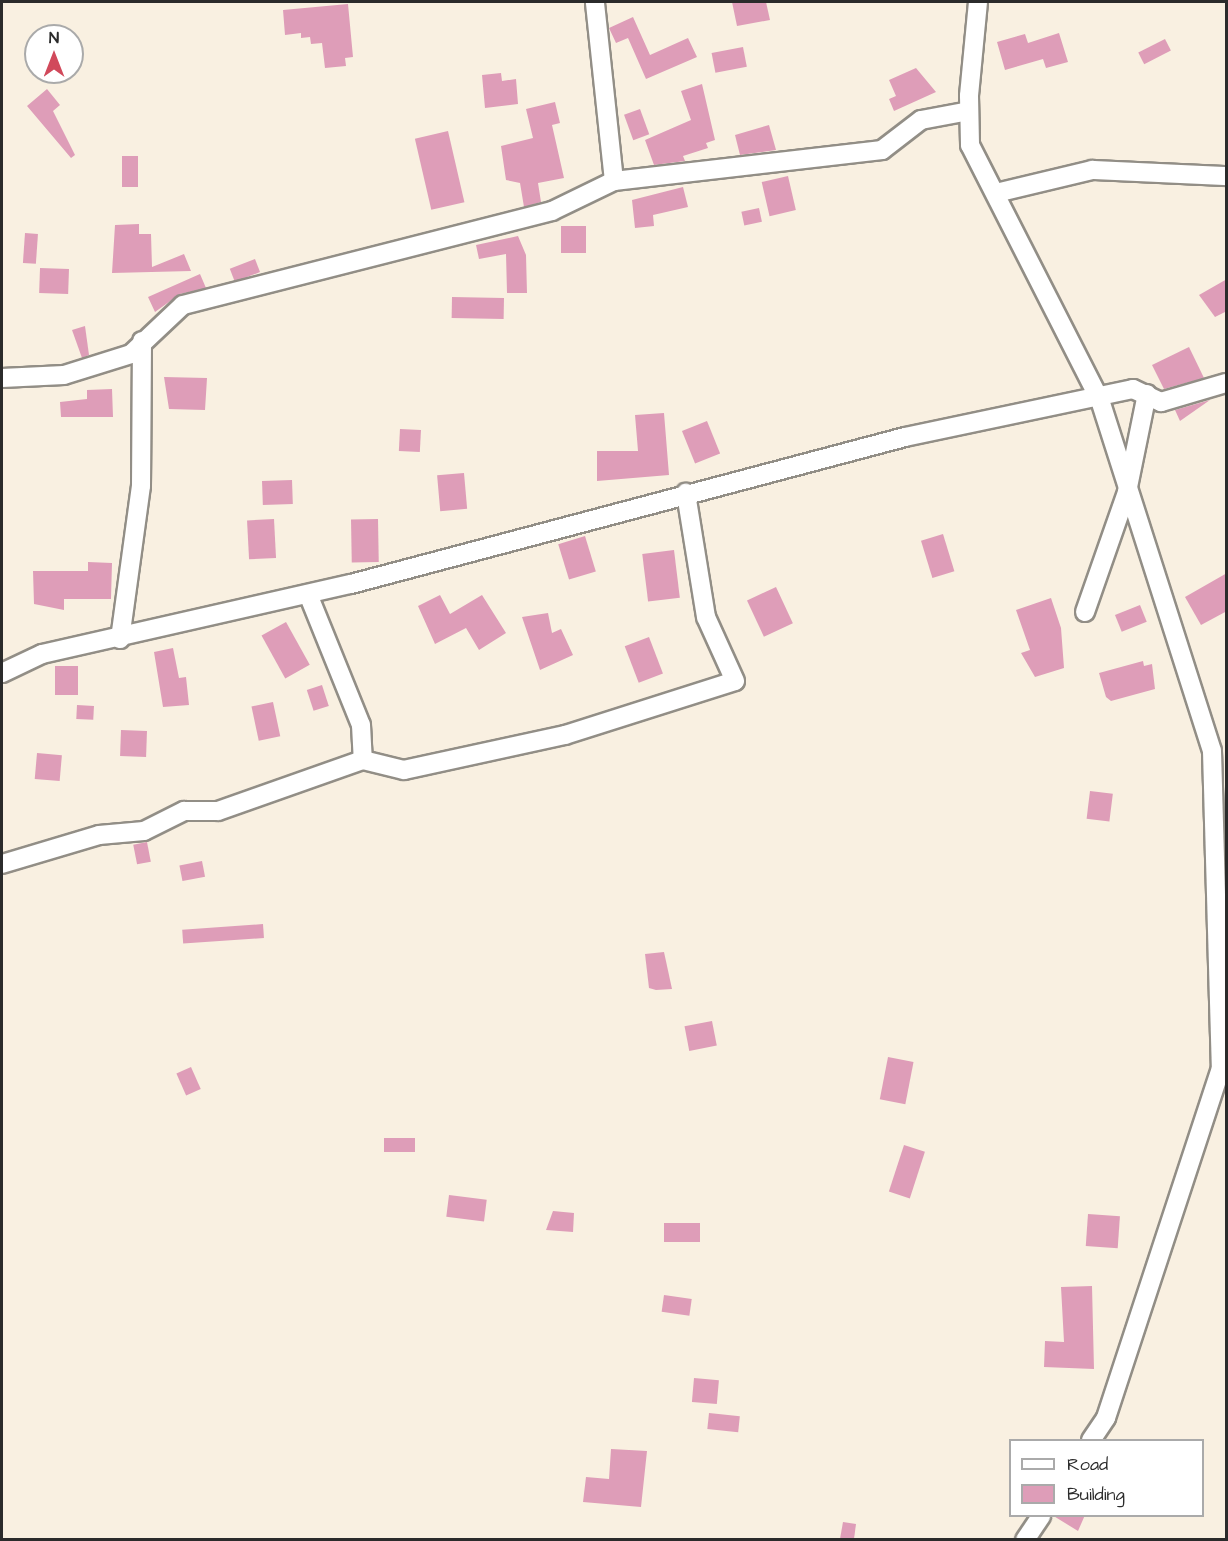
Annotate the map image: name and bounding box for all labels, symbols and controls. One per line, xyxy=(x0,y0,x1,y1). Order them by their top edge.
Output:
north arrow xyxy=(24,24,84,84)
text: N xyxy=(49,27,59,49)
legend xyxy=(1009,1439,1204,1517)
text: Road xyxy=(1067,1452,1108,1477)
text: Building xyxy=(1067,1482,1125,1507)

